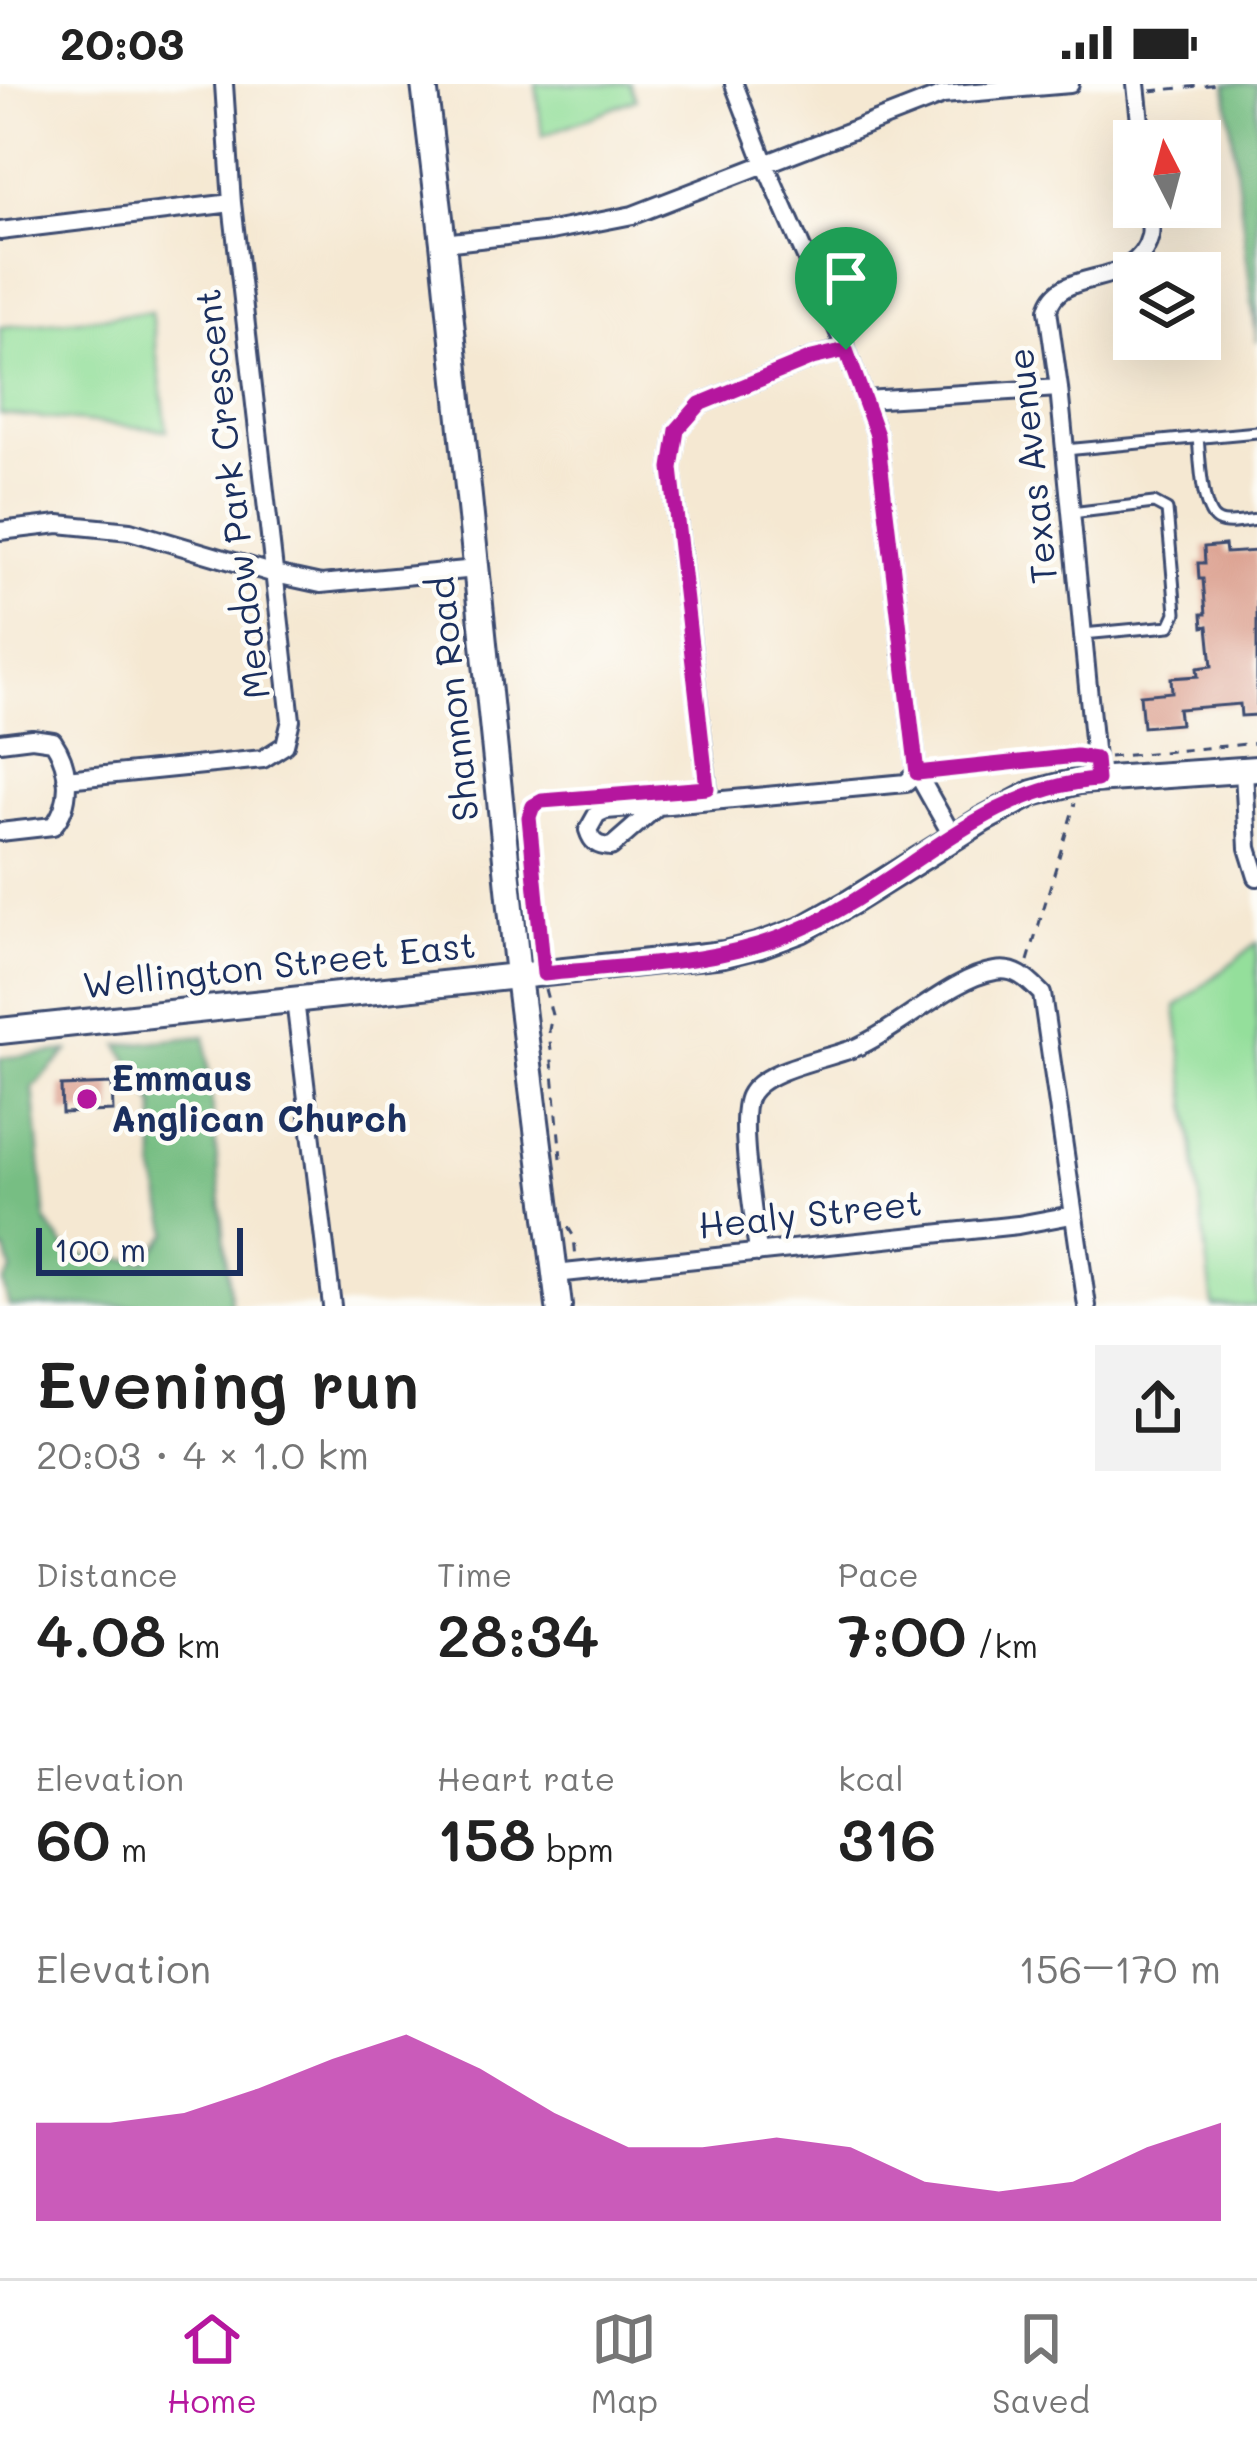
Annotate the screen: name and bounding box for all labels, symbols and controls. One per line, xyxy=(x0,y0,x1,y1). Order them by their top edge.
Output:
text: 20:03 xyxy=(60,13,184,71)
north arrow xyxy=(1113,120,1221,228)
map controls xyxy=(1113,120,1221,360)
pin xyxy=(795,227,897,350)
icon: arrive xyxy=(813,245,879,311)
button: layers xyxy=(1113,252,1221,360)
street label: Meadow Park Crescent xyxy=(182,286,279,702)
street label: Texas Avenue xyxy=(995,346,1066,586)
street label: Shannon Road xyxy=(415,575,488,824)
street label: Wellington Street East xyxy=(80,919,478,1008)
place label: Emmaus Anglican Church xyxy=(111,1053,407,1141)
marker: Emmaus Anglican Church xyxy=(74,1086,100,1112)
street label: Healy Street xyxy=(696,1177,924,1249)
scale bar xyxy=(36,1222,243,1275)
text: 100 m xyxy=(54,1227,146,1270)
text: Evening run xyxy=(36,1340,419,1426)
button: share xyxy=(1095,1345,1221,1471)
text: 20:03 · 4 × 1.0 km xyxy=(36,1428,369,1479)
text: Distance xyxy=(36,1552,178,1595)
text: Time xyxy=(437,1552,512,1595)
text: Pace xyxy=(838,1552,919,1595)
text: 4.08 xyxy=(36,1595,166,1673)
text: 28:34 xyxy=(437,1595,599,1673)
text: 7:00 xyxy=(838,1595,966,1673)
text: km xyxy=(166,1623,221,1666)
text: /km xyxy=(966,1623,1038,1666)
text: Elevation xyxy=(36,1756,184,1799)
text: Heart rate xyxy=(437,1756,615,1799)
text: kcal xyxy=(838,1756,904,1799)
text: 60 xyxy=(36,1799,110,1877)
text: 158 xyxy=(437,1799,536,1877)
text: 316 xyxy=(838,1799,937,1877)
text: m xyxy=(110,1827,147,1870)
text: bpm xyxy=(536,1827,614,1870)
text: Elevation xyxy=(36,1942,211,1993)
text: 156–170 m xyxy=(1019,1942,1221,1993)
tab: Home xyxy=(167,2306,257,2421)
tab: Map xyxy=(591,2306,658,2421)
tab: Saved xyxy=(992,2306,1090,2421)

